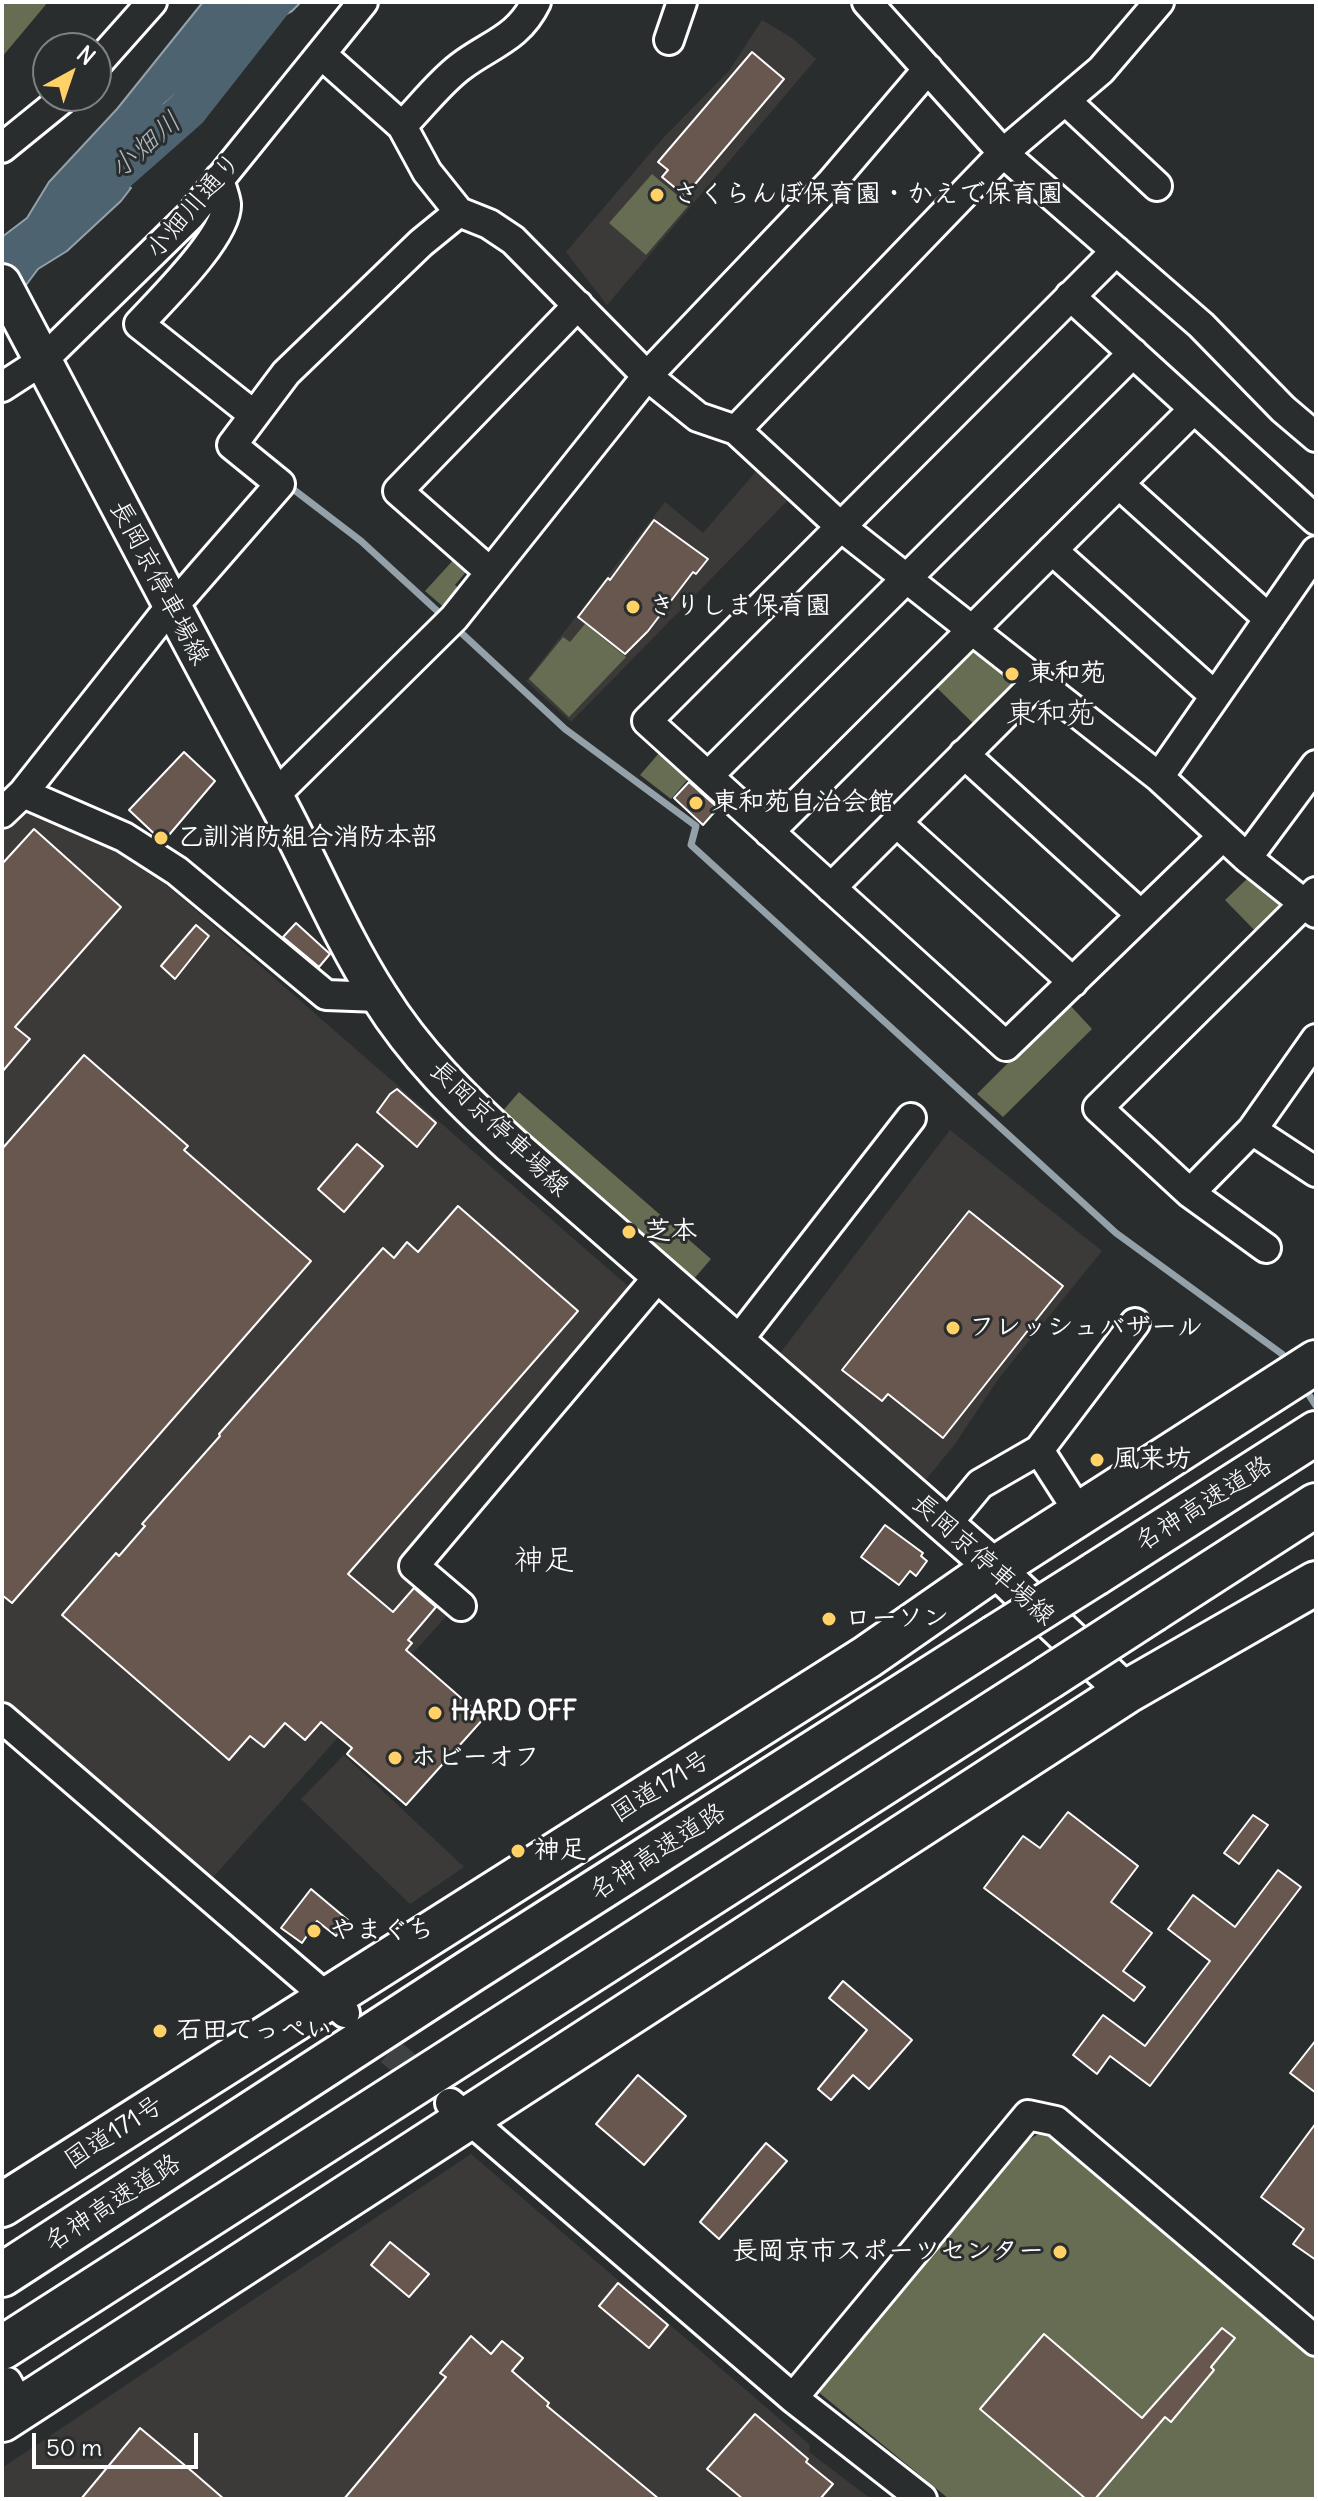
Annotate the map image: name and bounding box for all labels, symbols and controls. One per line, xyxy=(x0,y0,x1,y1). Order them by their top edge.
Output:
north arrow xyxy=(32,32,112,112)
text: N xyxy=(71,40,101,71)
water label: 小畑川 xyxy=(103,106,189,186)
street label: 小畑川通り xyxy=(140,147,248,265)
place label: さくらんぼ保育園・かえで保育園 xyxy=(673,179,1063,211)
marker: さくらんぼ保育園・かえで保育園 xyxy=(648,186,666,204)
street label: 長岡京停車場線 xyxy=(103,495,215,671)
place label: きりしま保育園 xyxy=(649,591,831,623)
marker: きりしま保育園 xyxy=(624,598,642,616)
place label: 東和苑 xyxy=(1028,658,1106,690)
marker: 東和苑 xyxy=(1003,665,1021,683)
district label: 東和苑 xyxy=(1006,696,1096,732)
place label: 東和苑自治会館 xyxy=(712,787,894,819)
marker: 東和苑自治会館 xyxy=(687,794,705,812)
place label: 乙訓消防組合消防本部 xyxy=(177,822,437,854)
marker: 乙訓消防組合消防本部 xyxy=(152,829,170,847)
street label: 長岡京停車場線 xyxy=(423,1055,575,1203)
place label: 芝本 xyxy=(645,1216,697,1248)
marker: 芝本 xyxy=(620,1223,638,1241)
place label: フレッシュバザール xyxy=(969,1312,1203,1344)
marker: フレッシュバザール xyxy=(944,1319,962,1337)
place label: 風来坊 xyxy=(1113,1444,1191,1476)
street label: 名神高速道路 xyxy=(1130,1449,1278,1559)
marker: 風来坊 xyxy=(1088,1451,1106,1469)
street label: 長岡京停車場線 xyxy=(905,1488,1061,1632)
district label: 神足 xyxy=(514,1543,574,1579)
place label: ローソン xyxy=(845,1603,949,1635)
marker: ローソン xyxy=(820,1610,838,1628)
place label: HARD OFF xyxy=(451,1697,577,1729)
marker: HARD OFF xyxy=(426,1704,444,1722)
place label: ホビーオフ xyxy=(411,1742,540,1774)
street label: 国道171号 xyxy=(606,1744,716,1830)
marker: ホビーオフ xyxy=(386,1749,404,1767)
street label: 名神高速道路 xyxy=(584,1796,732,1908)
place label: 神足 xyxy=(534,1835,586,1867)
marker: 神足 xyxy=(509,1842,527,1860)
place label: やまぐち xyxy=(330,1915,434,1947)
marker: やまぐち xyxy=(305,1922,323,1940)
place label: 石田てっぺい xyxy=(176,2015,332,2047)
marker: 石田てっぺい xyxy=(151,2022,169,2040)
street label: 国道171号 xyxy=(59,2090,169,2176)
street label: 名神高速道路 xyxy=(39,2147,187,2259)
place label: 長岡京市スポーツセンター xyxy=(732,2236,1044,2268)
marker: 長岡京市スポーツセンター xyxy=(1051,2243,1069,2261)
scale bar xyxy=(36,2417,202,2467)
text: 50 m xyxy=(46,2432,102,2462)

